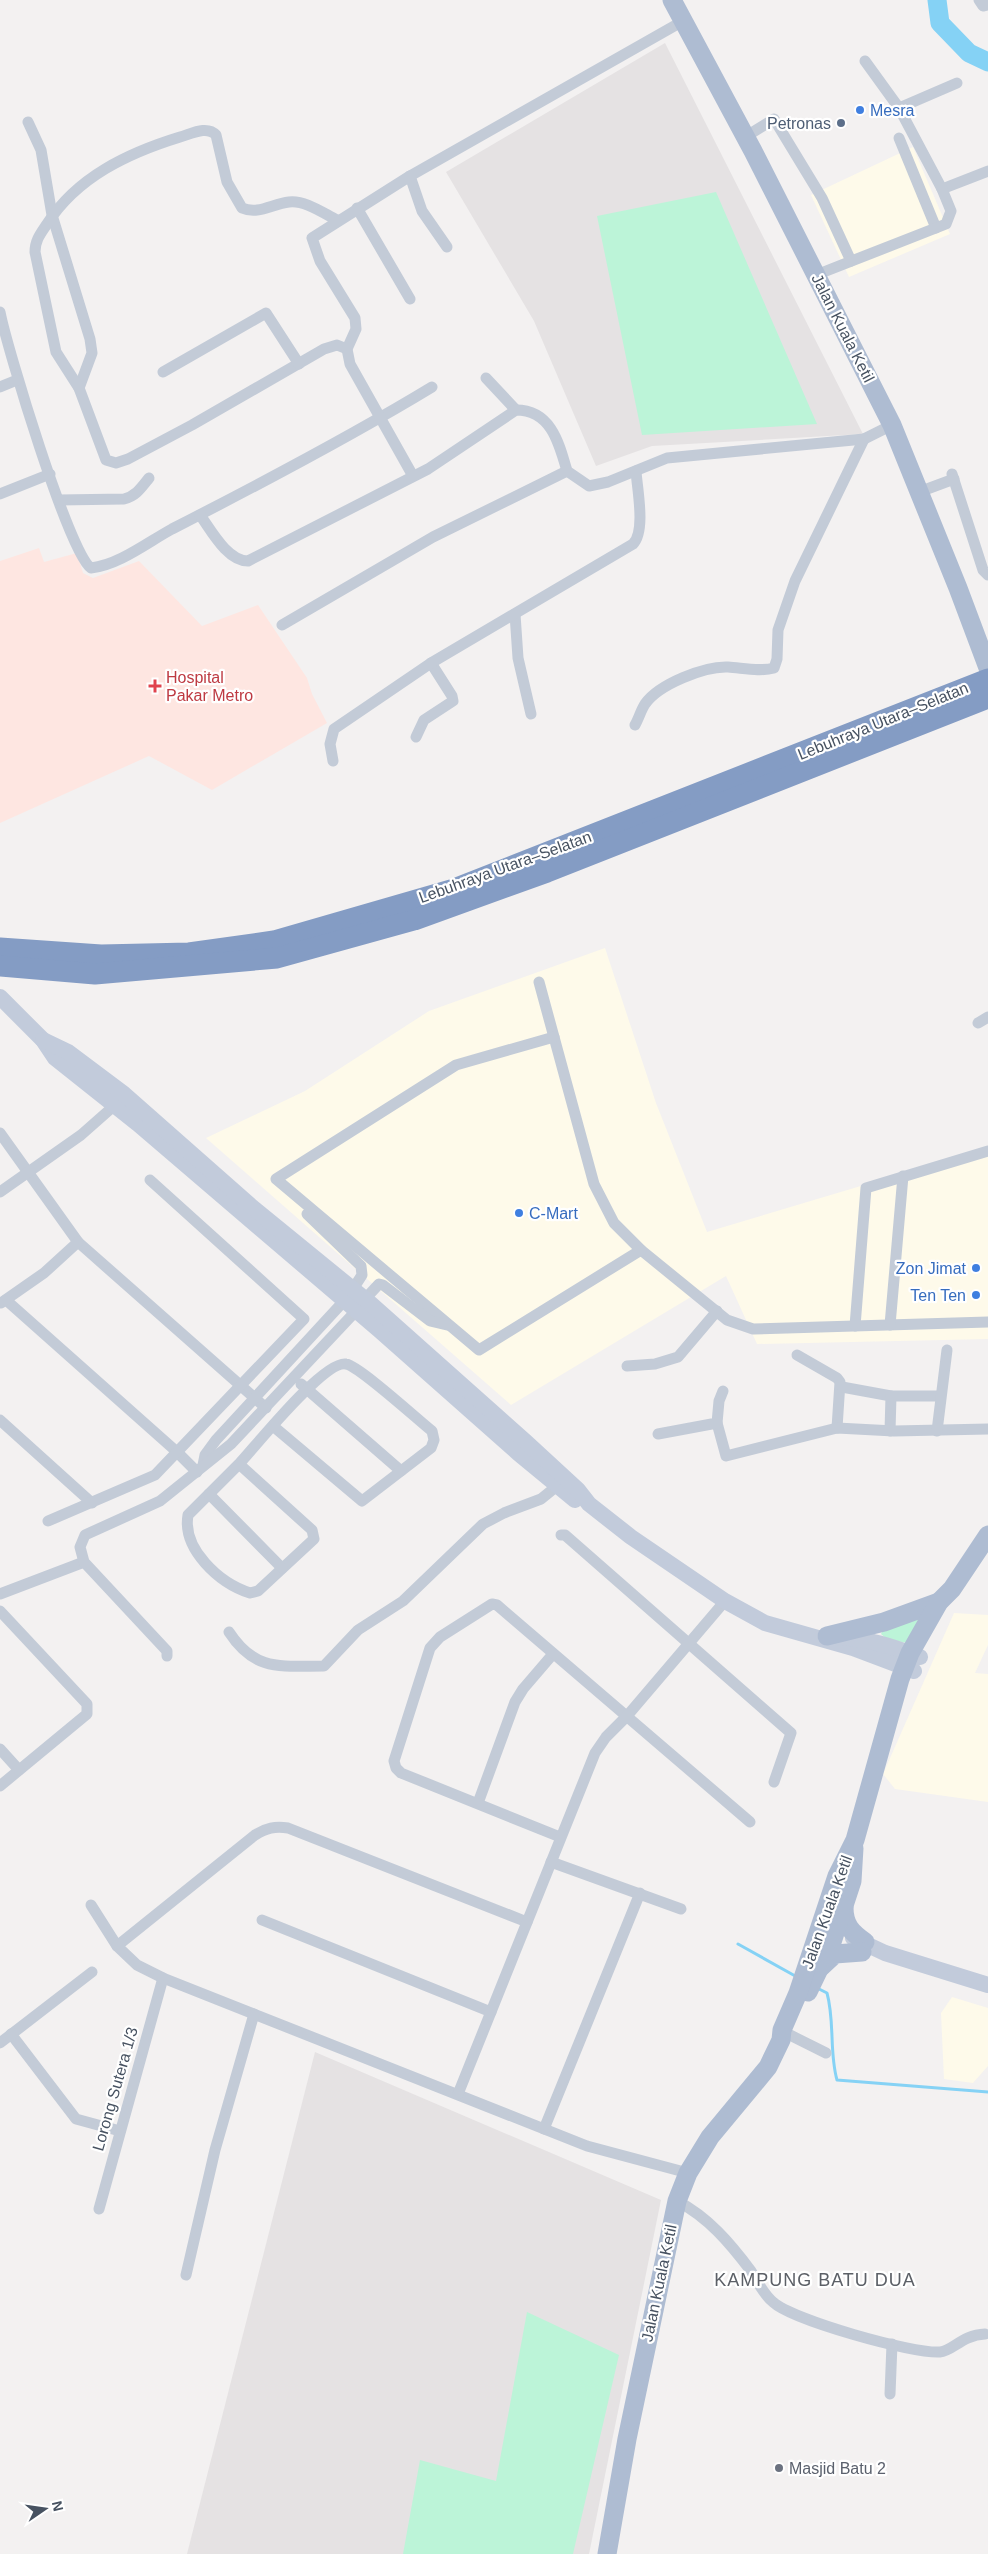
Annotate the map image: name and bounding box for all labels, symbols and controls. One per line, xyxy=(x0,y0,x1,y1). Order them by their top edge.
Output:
place label: Mesra xyxy=(870,102,915,119)
marker: Mesra xyxy=(854,104,866,116)
place label: Petronas xyxy=(767,115,831,132)
marker: Petronas xyxy=(835,117,847,129)
street label: Jalan Kuala Ketil xyxy=(808,271,878,385)
place label: Hospital Pakar Metro xyxy=(166,669,253,704)
marker: Hospital Pakar Metro xyxy=(148,679,162,693)
street label: Lebuhraya Utara–Selatan xyxy=(795,679,971,763)
street label: Lebuhraya Utara–Selatan xyxy=(416,828,594,906)
place label: C-Mart xyxy=(529,1205,578,1222)
marker: C-Mart xyxy=(513,1207,525,1219)
place label: Zon Jimat xyxy=(896,1260,967,1277)
marker: Zon Jimat xyxy=(970,1262,982,1274)
place label: Ten Ten xyxy=(910,1287,966,1304)
marker: Ten Ten xyxy=(970,1289,982,1301)
street label: Jalan Kuala Ketil xyxy=(799,1853,855,1971)
street label: Lorong Sutera 1/3 xyxy=(89,2025,141,2153)
street label: Jalan Kuala Ketil xyxy=(638,2223,680,2343)
district label: KAMPUNG BATU DUA xyxy=(714,2270,916,2290)
place label: Masjid Batu 2 xyxy=(789,2460,886,2477)
marker: Masjid Batu 2 xyxy=(773,2462,785,2474)
north arrow xyxy=(20,2484,70,2534)
text: N xyxy=(49,2499,67,2513)

